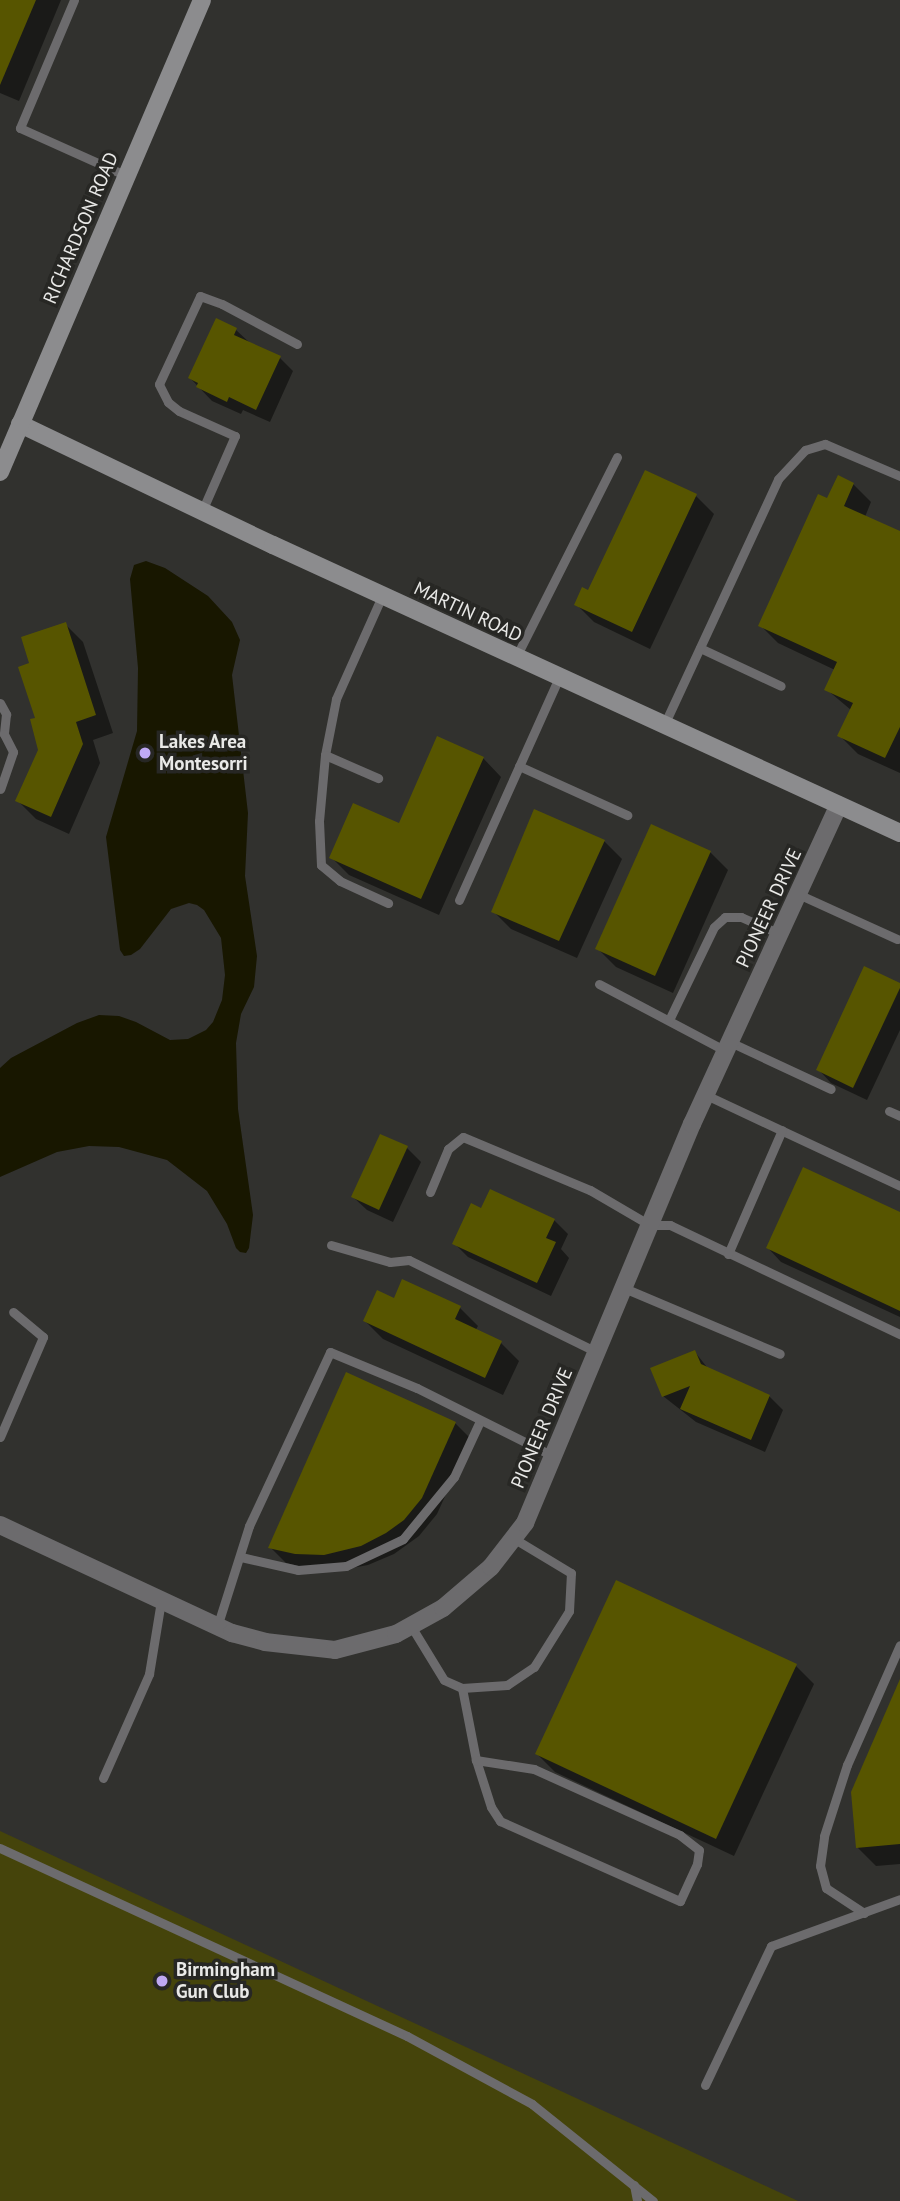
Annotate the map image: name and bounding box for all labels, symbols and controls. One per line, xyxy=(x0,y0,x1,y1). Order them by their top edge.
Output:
street label: RICHARDSON ROAD xyxy=(39,149,123,307)
street label: MARTIN ROAD xyxy=(410,577,526,647)
place label: Lakes Area Montesorri xyxy=(159,731,248,775)
marker: Lakes Area Montesorri xyxy=(137,745,153,761)
street label: PIONEER DRIVE xyxy=(731,845,807,971)
street label: PIONEER DRIVE xyxy=(506,1364,578,1492)
place label: Birmingham Gun Club xyxy=(176,1959,275,2003)
marker: Birmingham Gun Club xyxy=(154,1973,170,1989)

